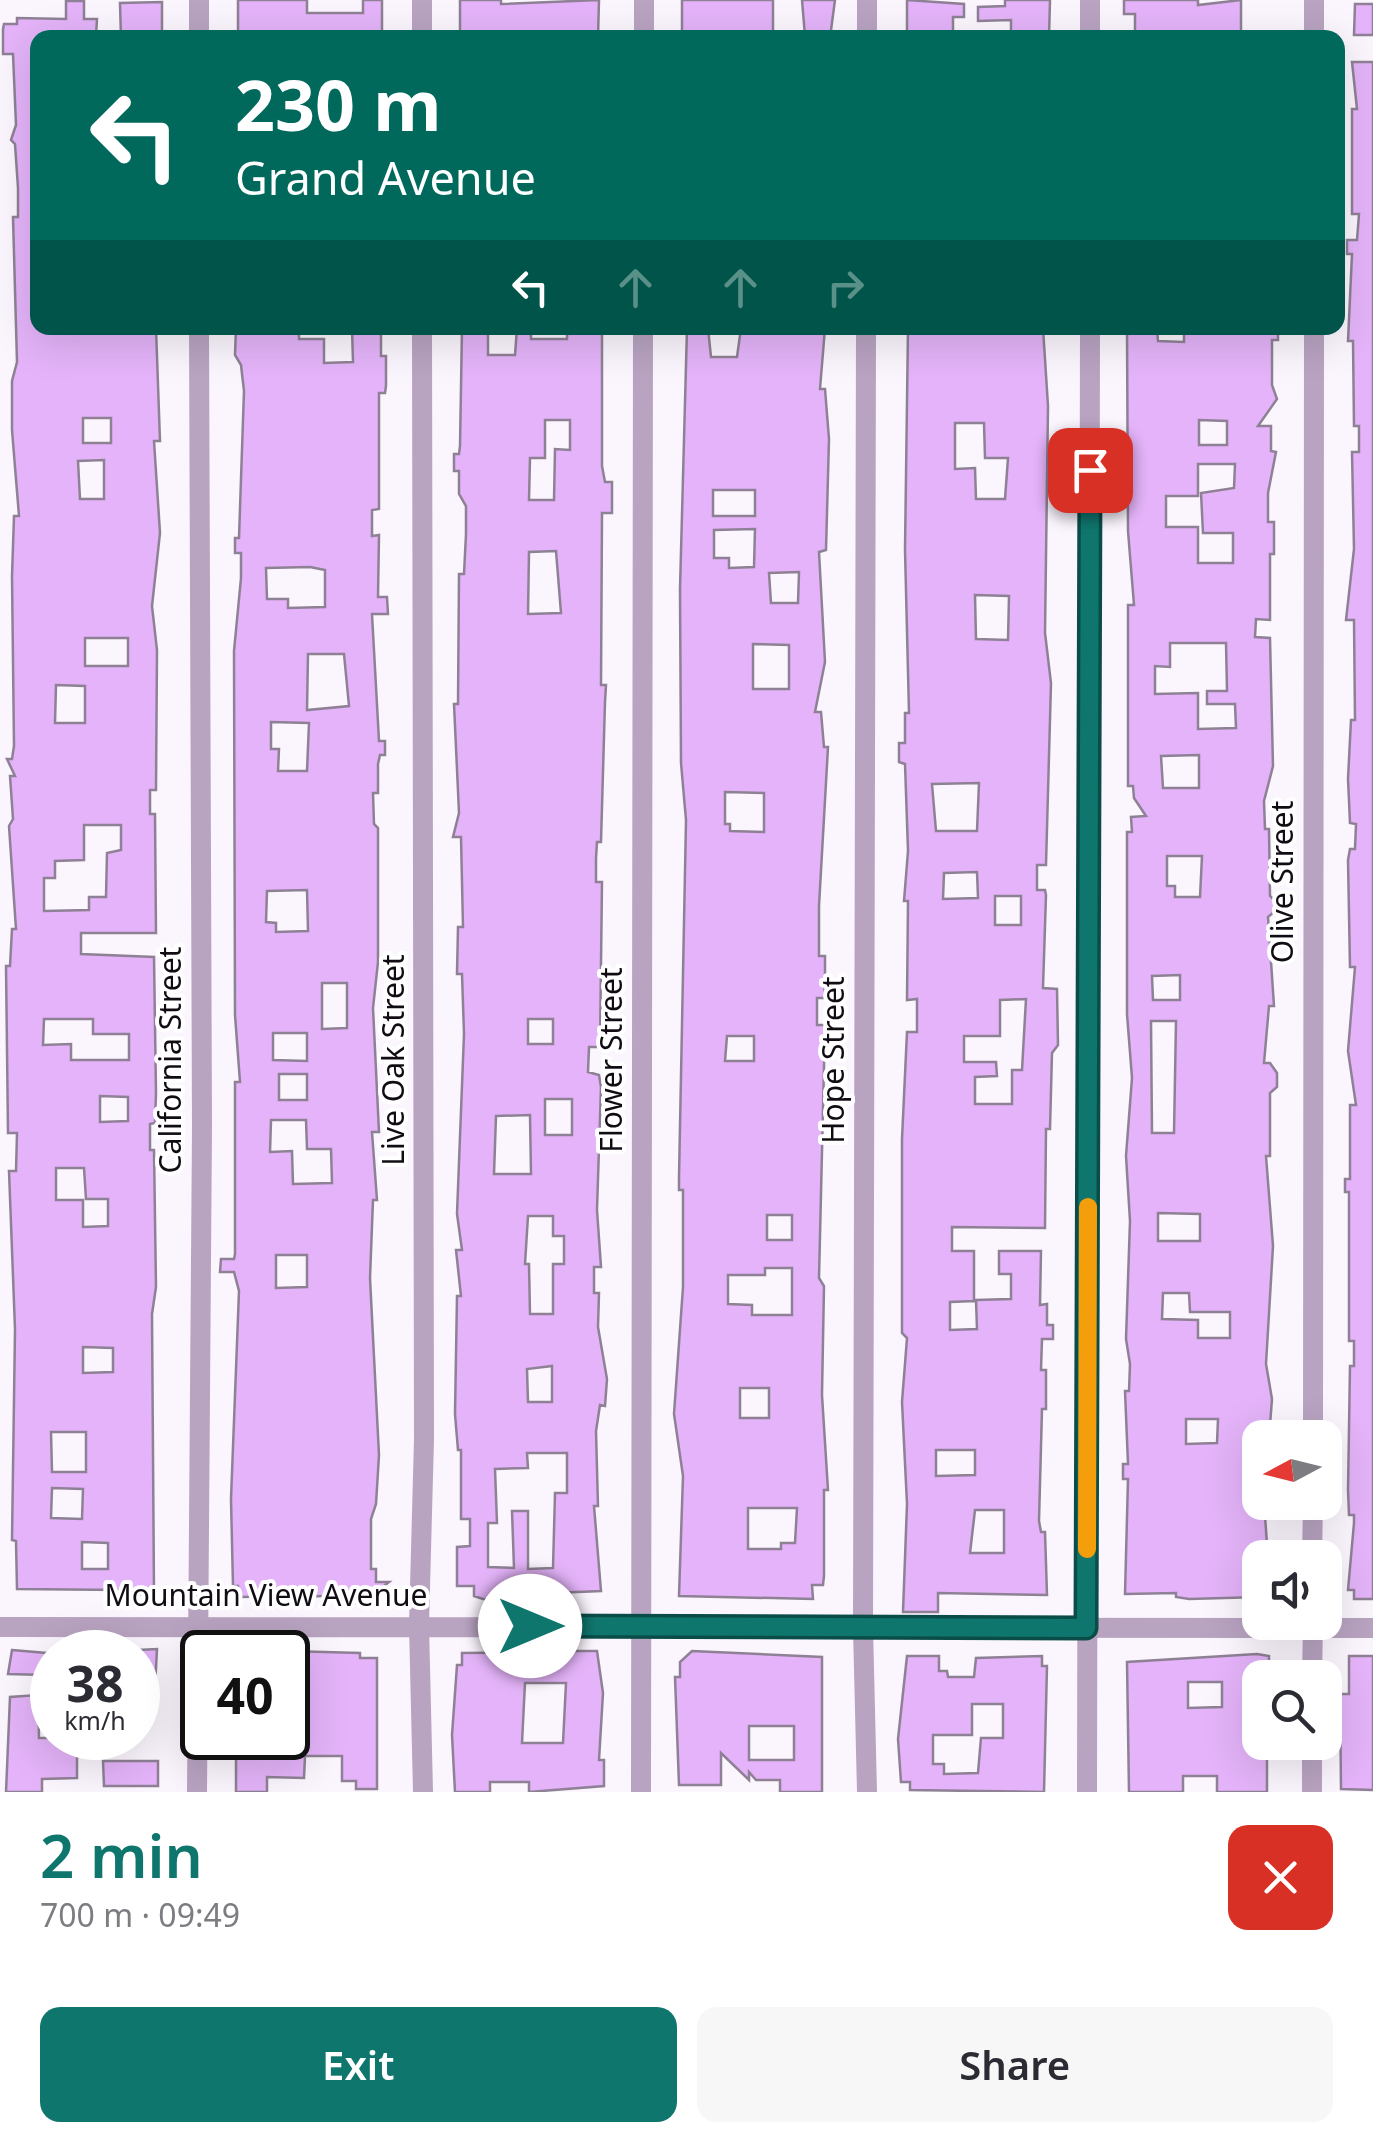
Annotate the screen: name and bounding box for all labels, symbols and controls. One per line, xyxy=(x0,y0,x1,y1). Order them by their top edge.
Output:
text: 230 m xyxy=(235,56,442,152)
icon: left xyxy=(70,70,200,200)
text: Grand Avenue xyxy=(235,147,536,208)
icon: left xyxy=(503,260,558,315)
icon: ahead xyxy=(608,260,663,315)
icon: ahead xyxy=(713,260,768,315)
icon: right xyxy=(818,260,873,315)
pin xyxy=(1048,428,1133,513)
icon: arrive xyxy=(1063,443,1118,498)
street label: Olive Street xyxy=(1261,801,1302,963)
street label: California Street xyxy=(149,946,190,1173)
street label: Live Oak Street xyxy=(372,954,413,1166)
street label: Flower Street xyxy=(590,967,631,1153)
street label: Hope Street xyxy=(812,976,853,1144)
north arrow xyxy=(1242,1420,1342,1520)
map controls xyxy=(1242,1420,1342,1760)
button: sound xyxy=(1242,1540,1342,1640)
street label: Mountain View Avenue xyxy=(105,1574,427,1615)
position arrow xyxy=(478,1574,582,1678)
speed limit sign: 40 xyxy=(180,1630,310,1760)
text: 38 xyxy=(66,1649,124,1717)
button: search xyxy=(1242,1660,1342,1760)
text: km/h xyxy=(64,1703,126,1737)
text: 2 min xyxy=(40,1814,203,1896)
button: close xyxy=(1228,1825,1333,1930)
text: 700 m · 09:49 xyxy=(40,1893,240,1936)
button: Exit xyxy=(40,2007,677,2122)
button: Share xyxy=(697,2007,1333,2122)

